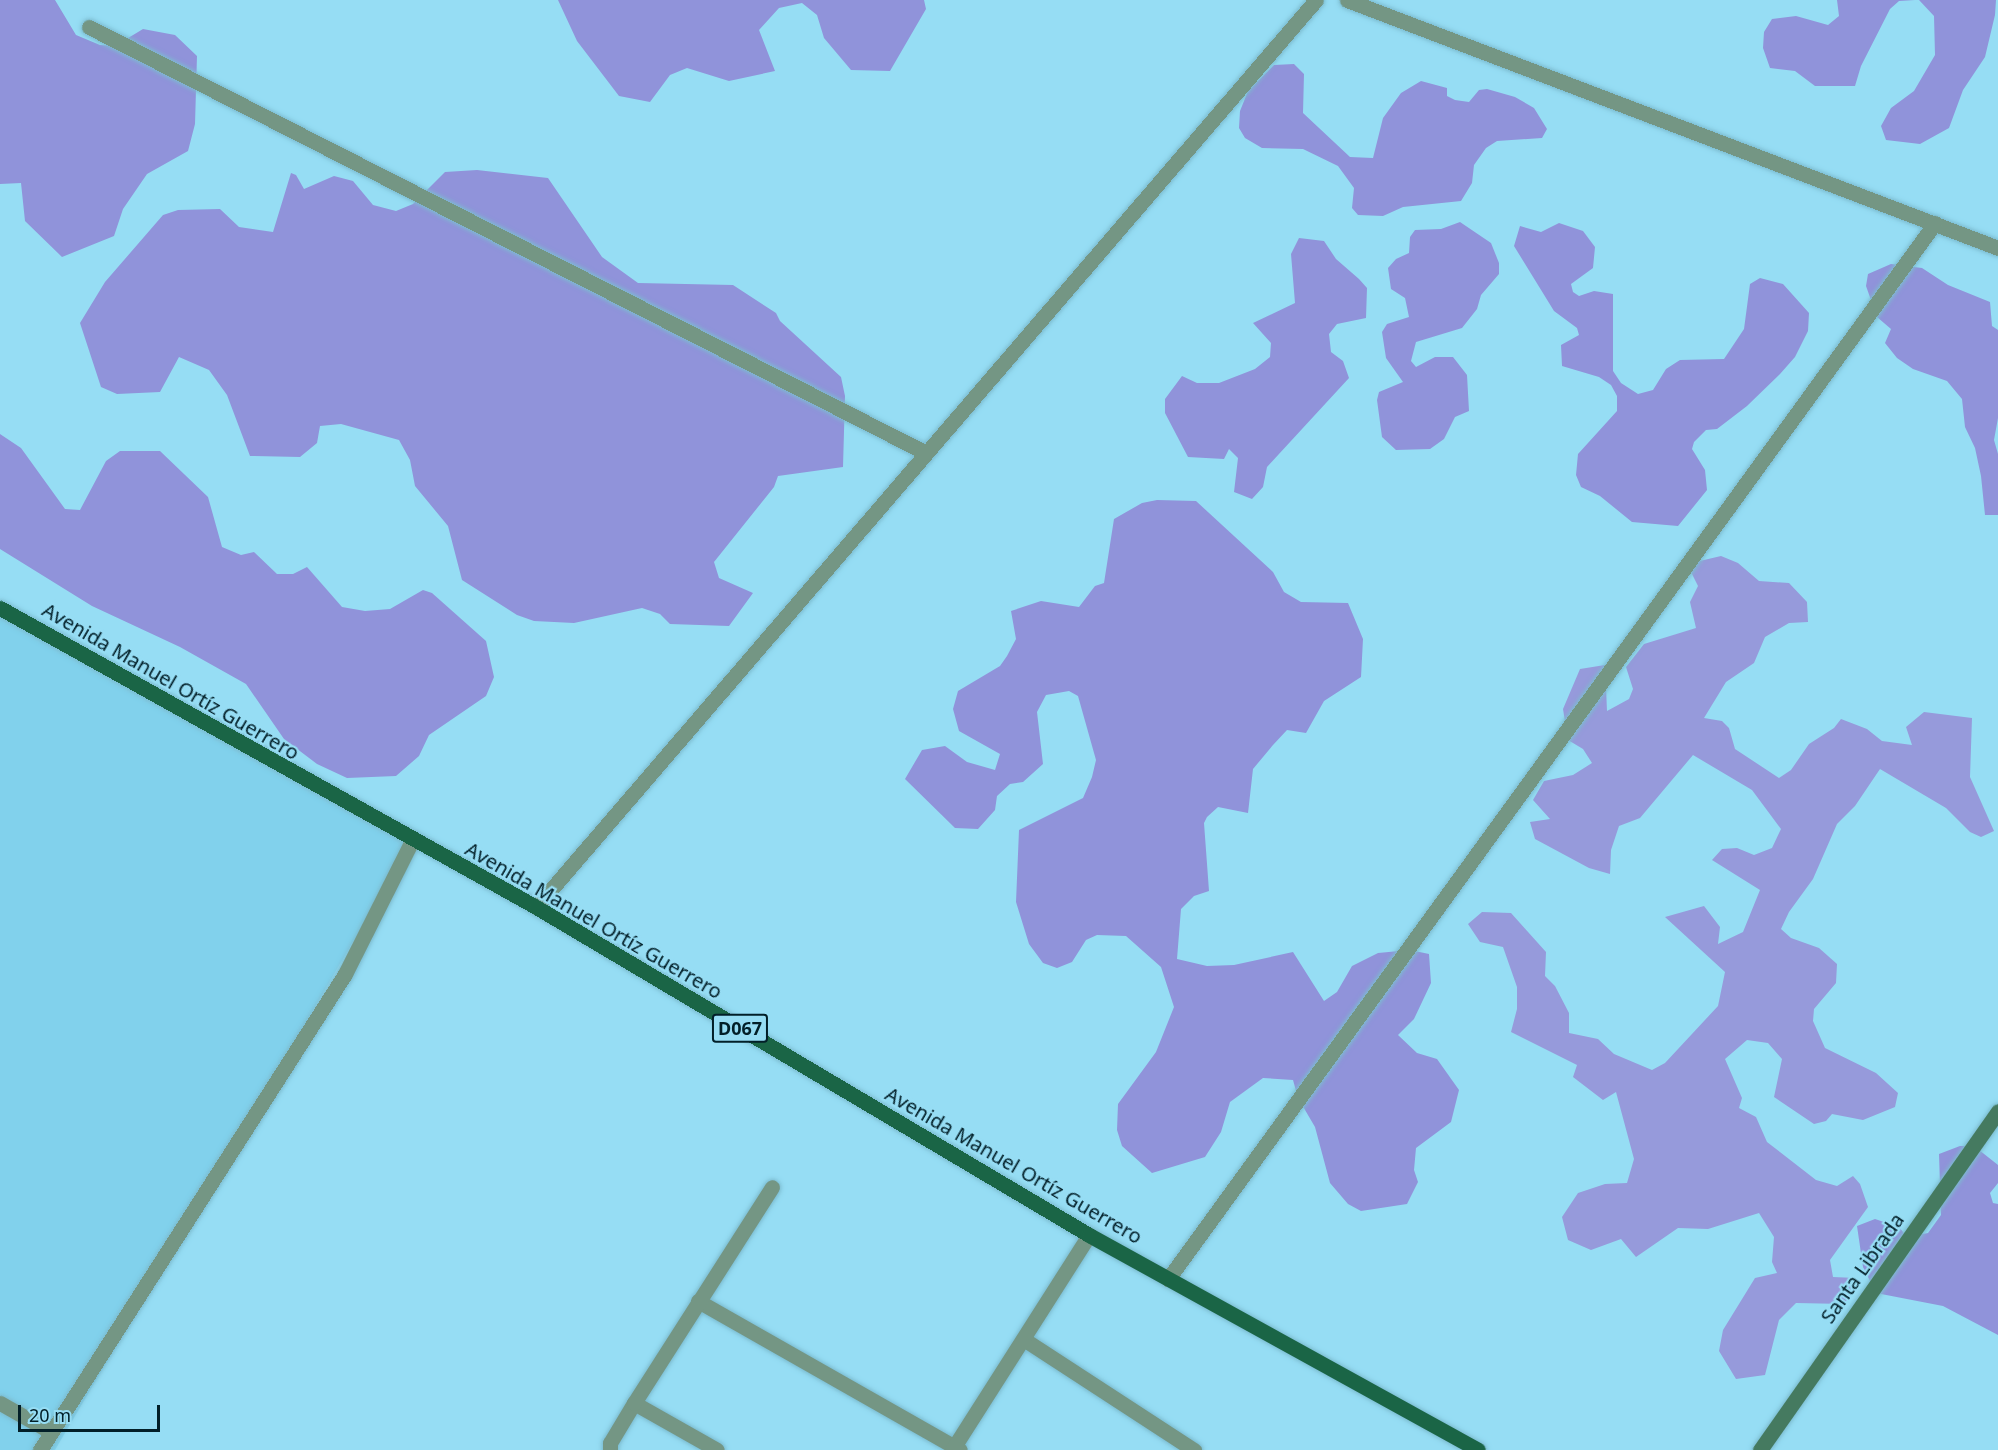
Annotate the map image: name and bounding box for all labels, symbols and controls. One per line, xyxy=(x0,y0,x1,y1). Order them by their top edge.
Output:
street label: Avenida Manuel Ortíz Guerrero xyxy=(38,597,304,765)
street label: Avenida Manuel Ortíz Guerrero xyxy=(461,836,727,1004)
road number: D067 xyxy=(712,1013,768,1043)
street label: Avenida Manuel Ortíz Guerrero xyxy=(881,1081,1147,1249)
street label: Santa Librada xyxy=(1815,1208,1909,1328)
scale bar xyxy=(21,1393,164,1431)
text: 20 m xyxy=(29,1403,71,1427)

